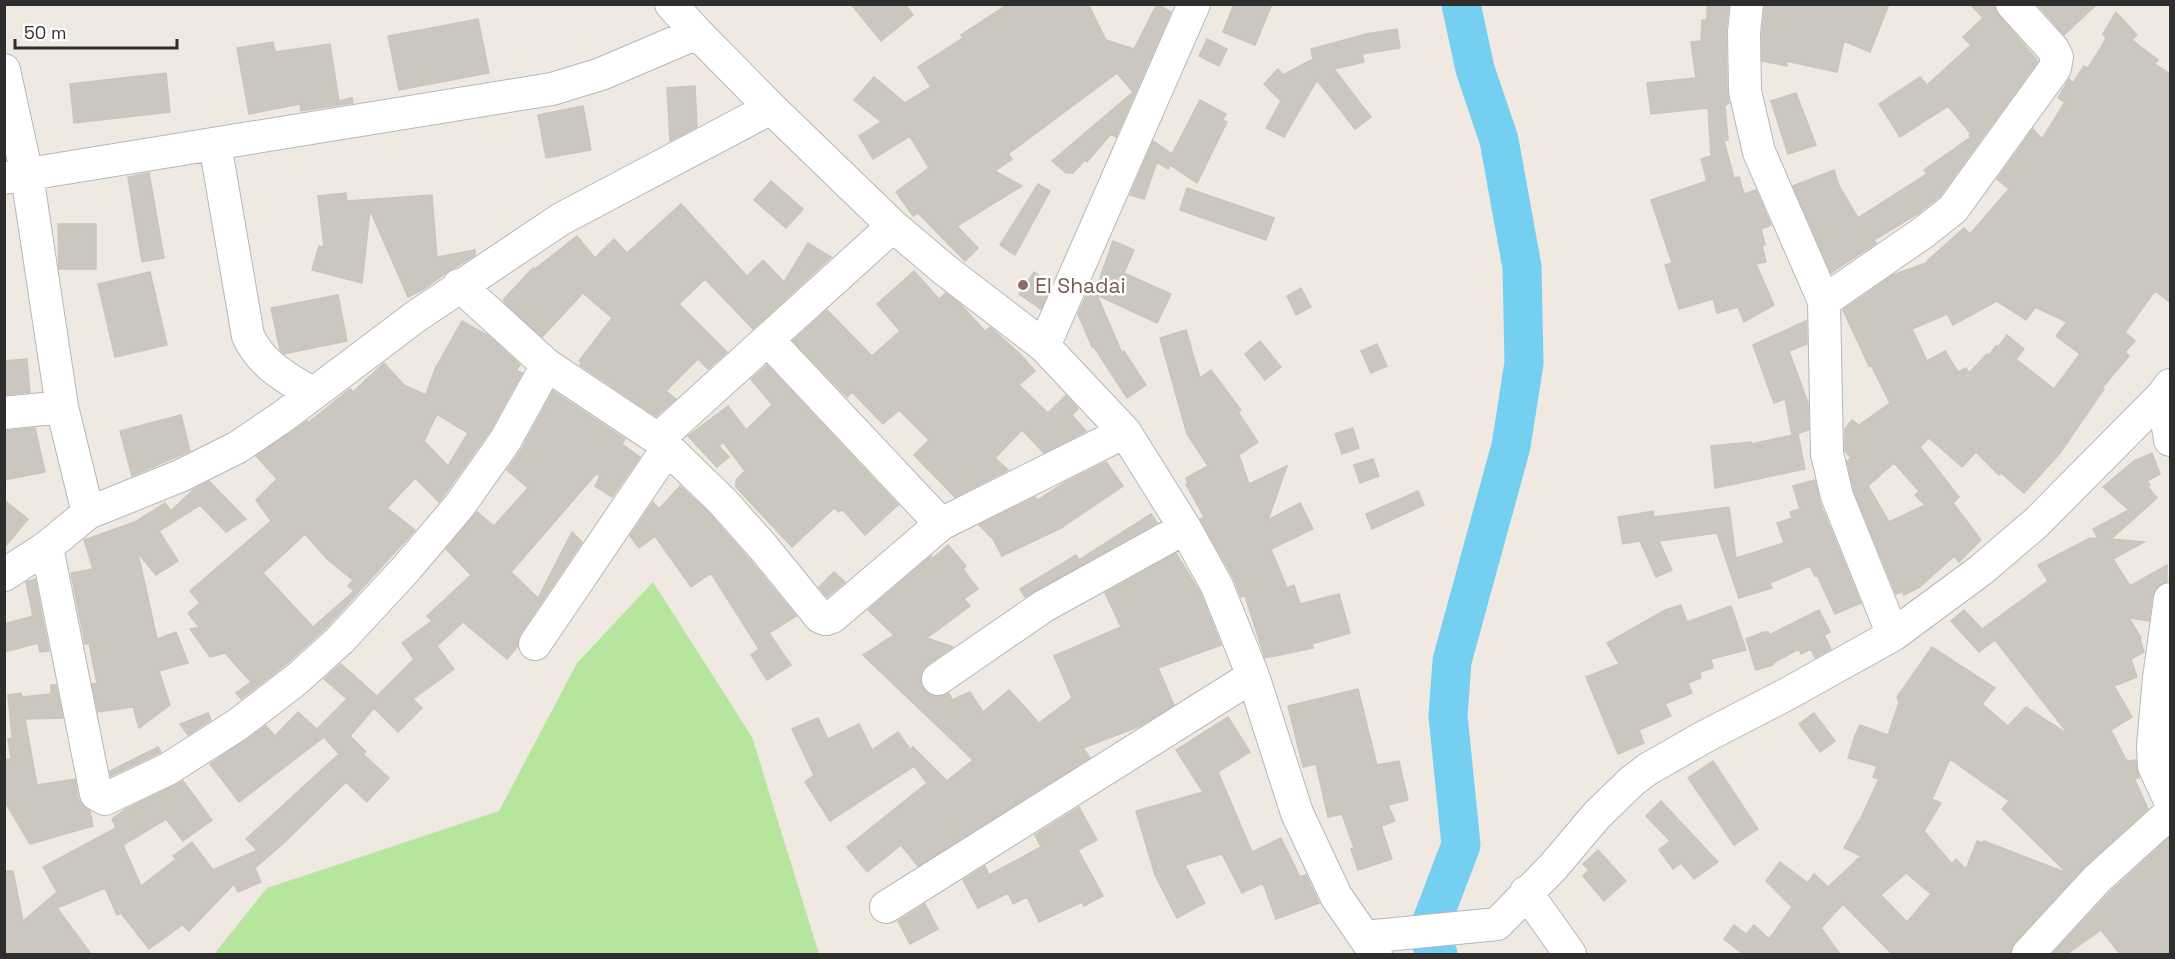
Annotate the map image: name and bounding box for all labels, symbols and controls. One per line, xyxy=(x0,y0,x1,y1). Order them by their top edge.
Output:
scale bar xyxy=(15,12,177,50)
text: 50 m xyxy=(24,21,66,44)
place label: El Shadai xyxy=(1035,272,1126,299)
marker: El Shadai xyxy=(1016,278,1030,292)

